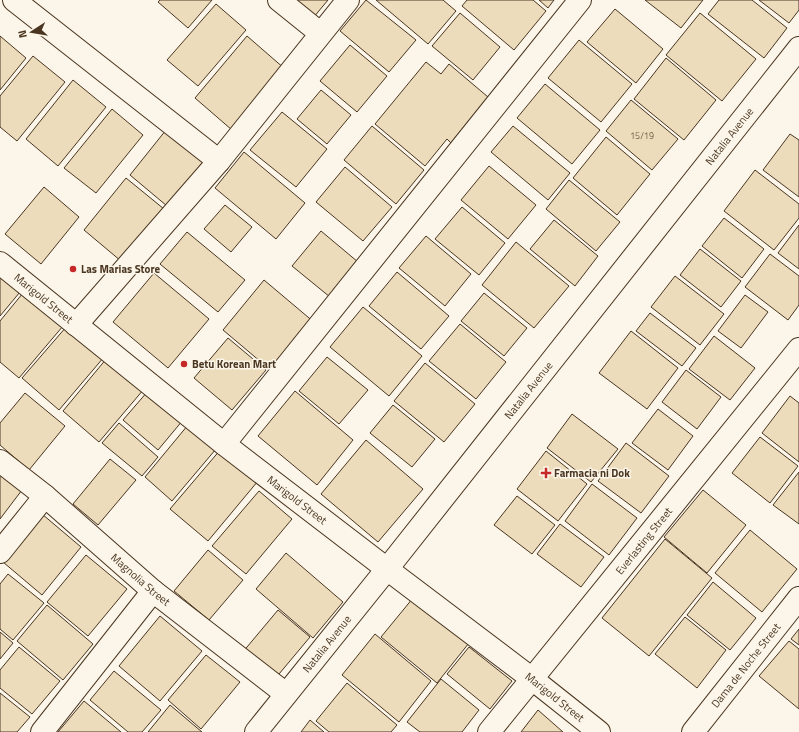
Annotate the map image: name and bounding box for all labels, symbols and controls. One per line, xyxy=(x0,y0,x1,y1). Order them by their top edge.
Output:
north arrow xyxy=(12,12,52,52)
text: N xyxy=(14,29,31,39)
street label: Natalia Avenue xyxy=(701,103,757,168)
house number: 15/19 xyxy=(630,129,654,142)
place label: Las Marias Store xyxy=(81,261,161,277)
marker: Las Marias Store xyxy=(68,264,78,274)
street label: Marigold Street xyxy=(11,269,77,327)
place label: Betu Korean Mart xyxy=(192,356,276,372)
street label: Natalia Avenue xyxy=(500,358,557,423)
marker: Betu Korean Mart xyxy=(179,359,189,369)
place label: Farmacia ni Dok xyxy=(554,465,630,481)
marker: Farmacia ni Dok xyxy=(541,468,551,478)
street label: Marigold Street xyxy=(264,472,330,528)
street label: Everlasting Street xyxy=(612,504,676,578)
street label: Magnolia Street xyxy=(107,550,174,610)
street label: Natalia Avenue xyxy=(299,611,355,676)
street label: Dama de Noche Street xyxy=(707,620,784,711)
street label: Marigold Street xyxy=(522,668,588,726)

